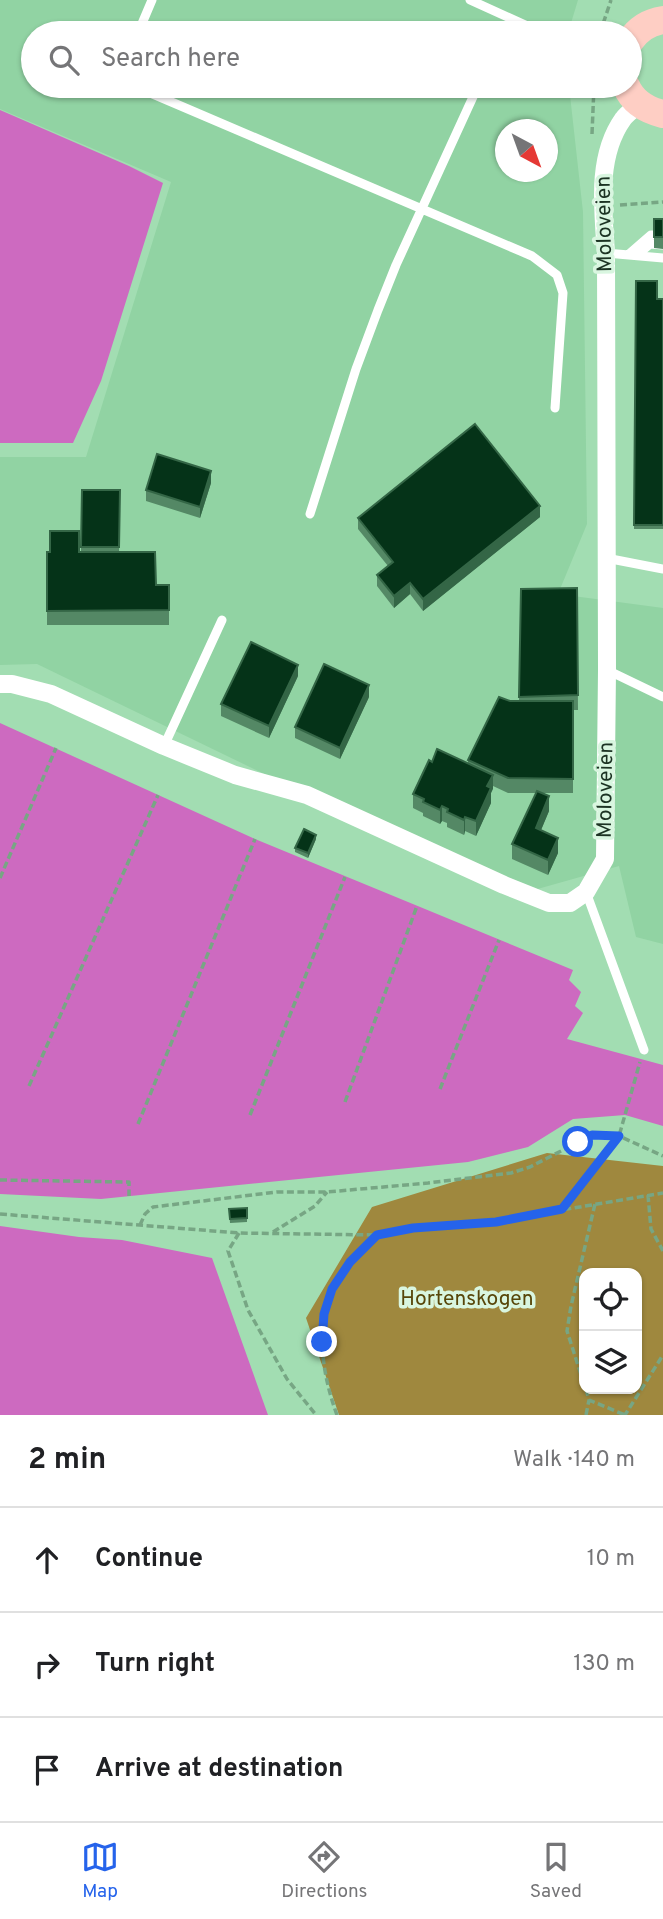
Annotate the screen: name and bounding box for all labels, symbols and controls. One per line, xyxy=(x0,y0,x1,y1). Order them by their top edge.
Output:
search box xyxy=(21,21,642,98)
icon: search xyxy=(45,41,83,79)
text: Search here xyxy=(101,43,240,76)
north arrow xyxy=(495,119,558,182)
street label: Moloveien xyxy=(591,176,619,272)
street label: Moloveien xyxy=(592,742,620,838)
route start xyxy=(562,1126,593,1157)
map controls xyxy=(579,1268,642,1394)
button: locate xyxy=(579,1268,642,1331)
park label: Hortenskogen xyxy=(400,1286,534,1313)
route end xyxy=(306,1326,337,1357)
button: layers xyxy=(579,1331,642,1394)
text: 2 min xyxy=(28,1442,106,1479)
text: Walk · 140 m xyxy=(513,1446,635,1475)
icon: ahead xyxy=(28,1541,66,1579)
text: Continue xyxy=(95,1543,203,1576)
text: 10 m xyxy=(587,1545,635,1574)
icon: right xyxy=(28,1646,66,1684)
text: Turn right xyxy=(95,1648,215,1681)
text: 130 m xyxy=(573,1650,635,1679)
icon: arrive xyxy=(28,1751,66,1789)
text: Arrive at destination xyxy=(95,1753,343,1786)
tab: Map xyxy=(81,1838,119,1904)
tab: Directions xyxy=(281,1838,368,1904)
tab: Saved xyxy=(530,1838,582,1904)

